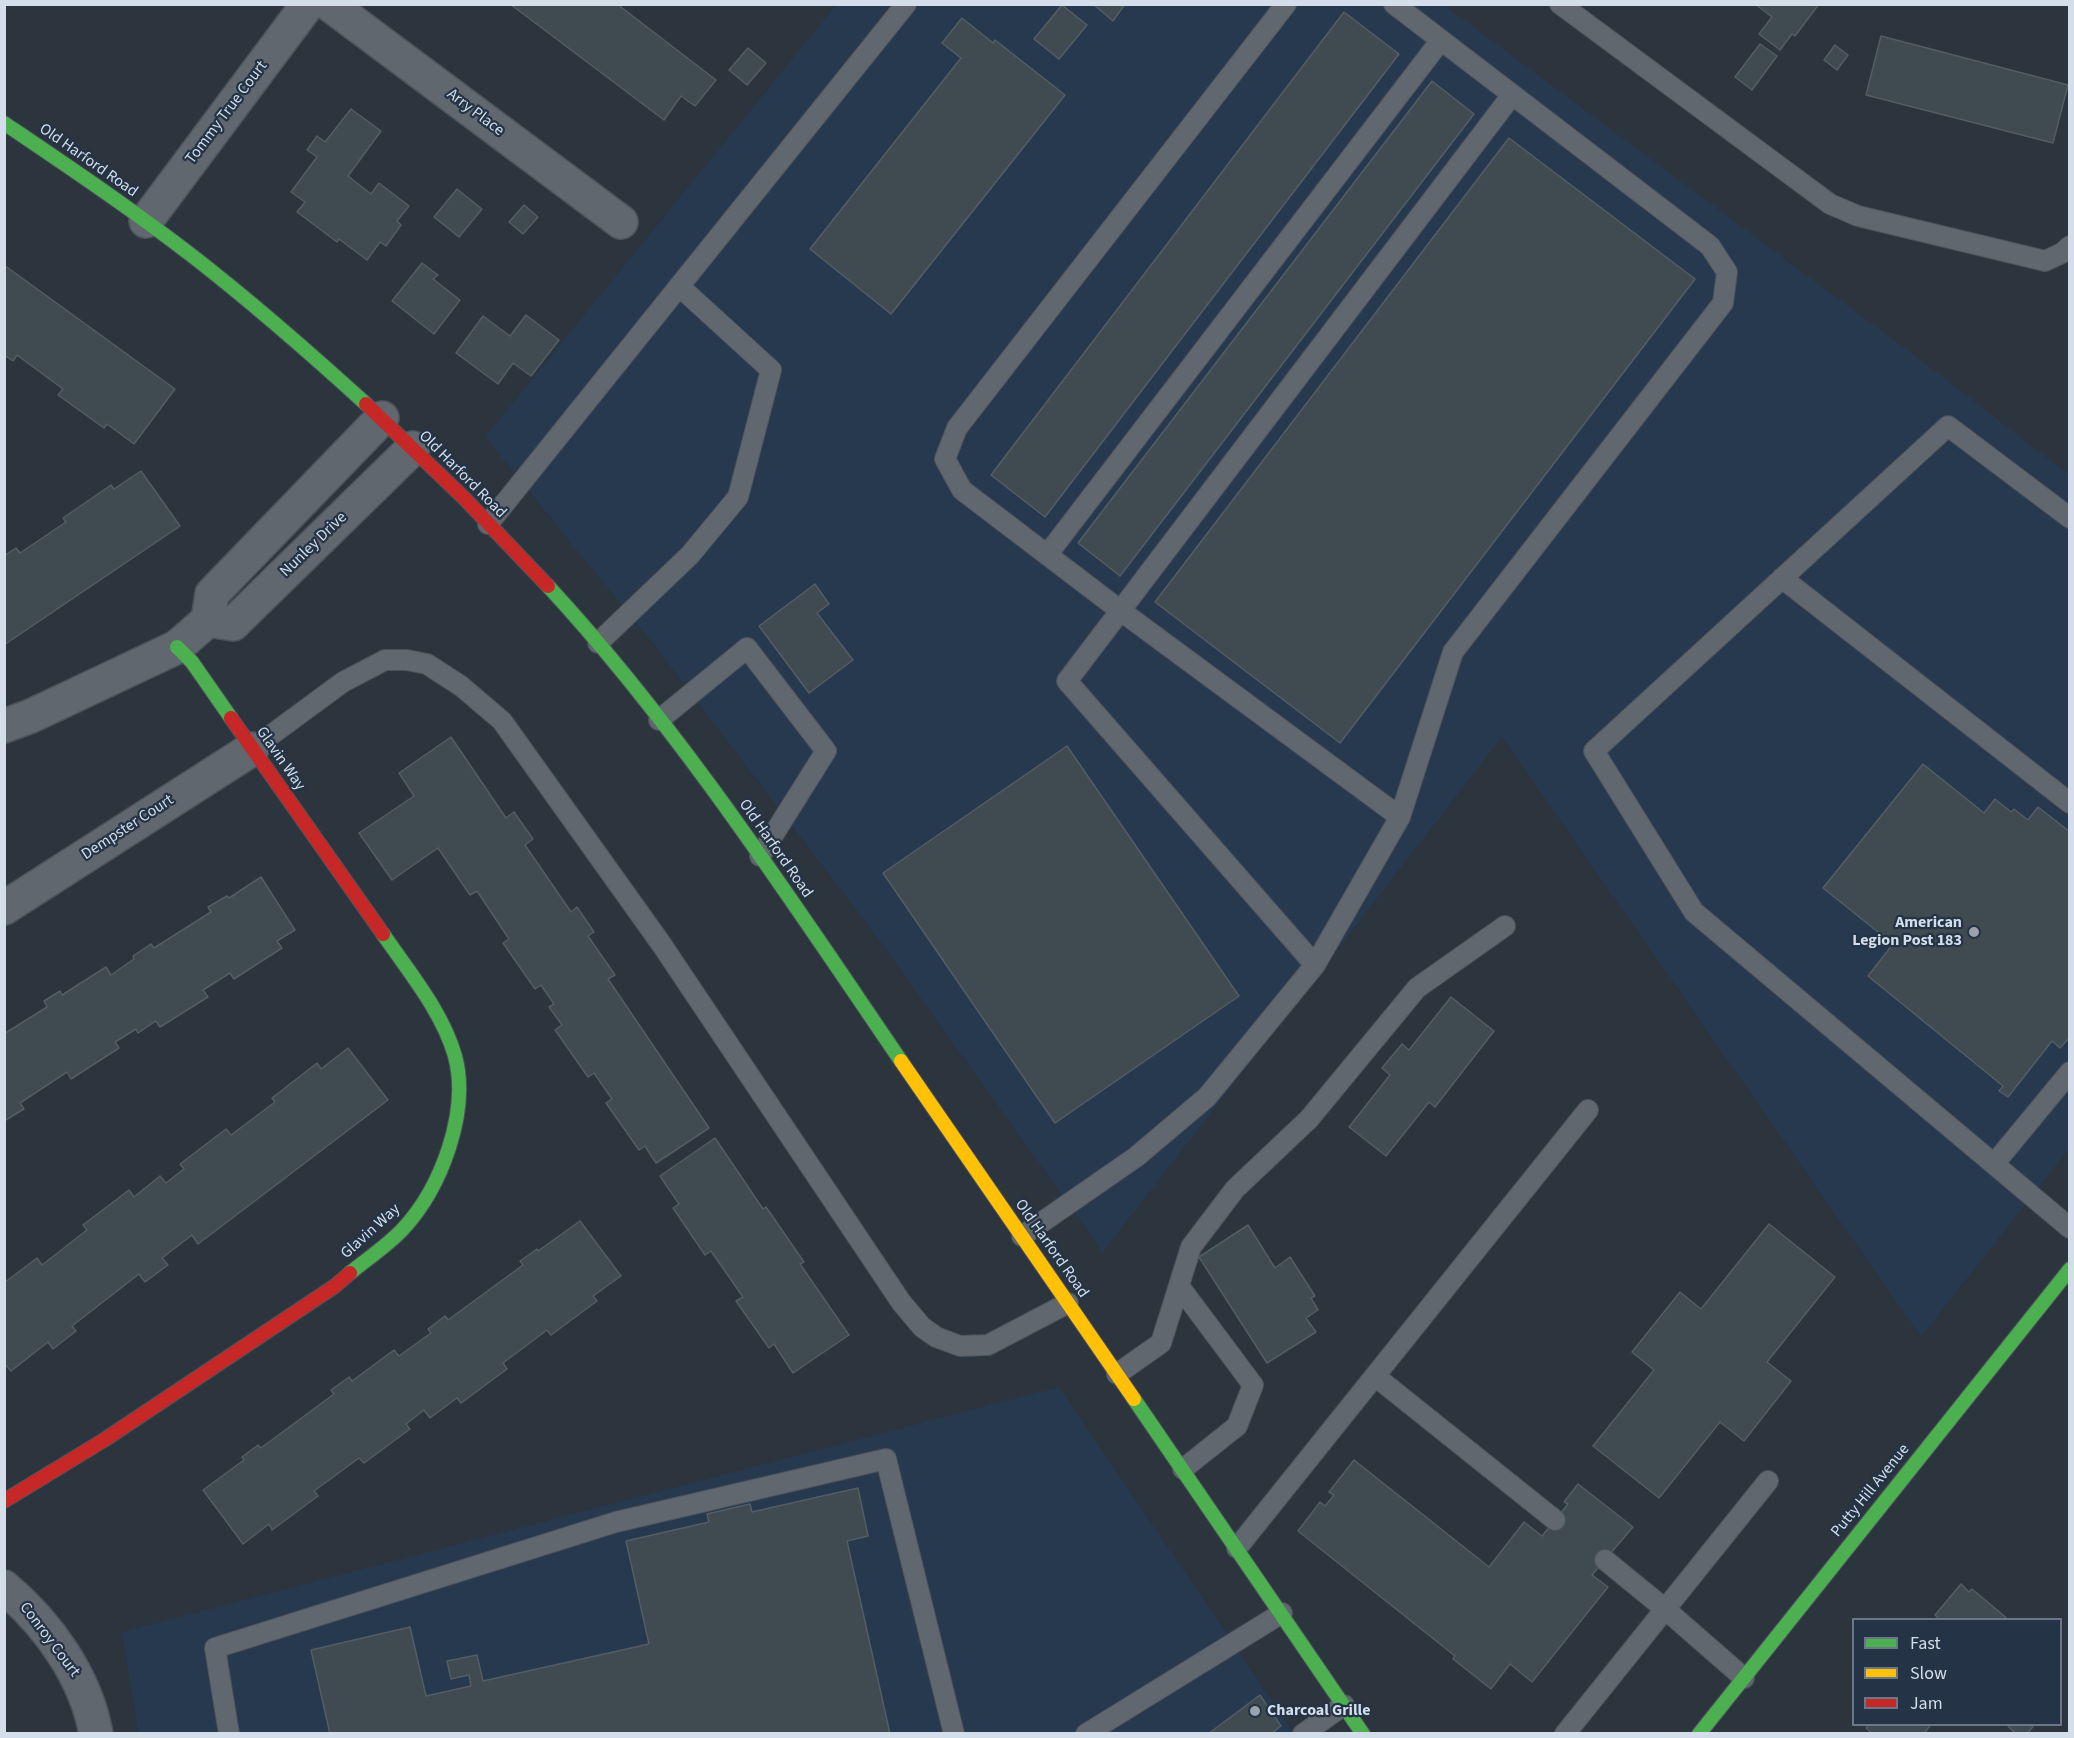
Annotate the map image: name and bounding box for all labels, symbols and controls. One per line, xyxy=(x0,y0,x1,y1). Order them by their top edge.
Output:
street label: Tommy True Court xyxy=(182,58,272,168)
street label: Arry Place xyxy=(442,85,508,141)
street label: Old Harford Road xyxy=(35,120,141,202)
street label: Old Harford Road xyxy=(414,427,510,523)
street label: Nunley Drive xyxy=(277,508,351,582)
street label: Glavin Way xyxy=(251,724,309,794)
street label: Dempster Court xyxy=(78,791,178,865)
street label: Old Harford Road xyxy=(734,796,816,902)
place label: American Legion Post 183 xyxy=(1852,913,1962,951)
marker: American Legion Post 183 xyxy=(1967,925,1981,939)
street label: Old Harford Road xyxy=(1010,1196,1092,1302)
street label: Glavin Way xyxy=(337,1200,405,1264)
street label: Putty Hill Avenue xyxy=(1828,1441,1914,1541)
street label: Conroy Court xyxy=(15,1599,83,1681)
legend xyxy=(1852,1618,2062,1726)
text: Fast xyxy=(1910,1631,1941,1656)
text: Slow xyxy=(1910,1661,1947,1686)
text: Jam xyxy=(1910,1691,1943,1716)
place label: Charcoal Grille xyxy=(1267,1701,1370,1721)
marker: Charcoal Grille xyxy=(1248,1704,1262,1718)

